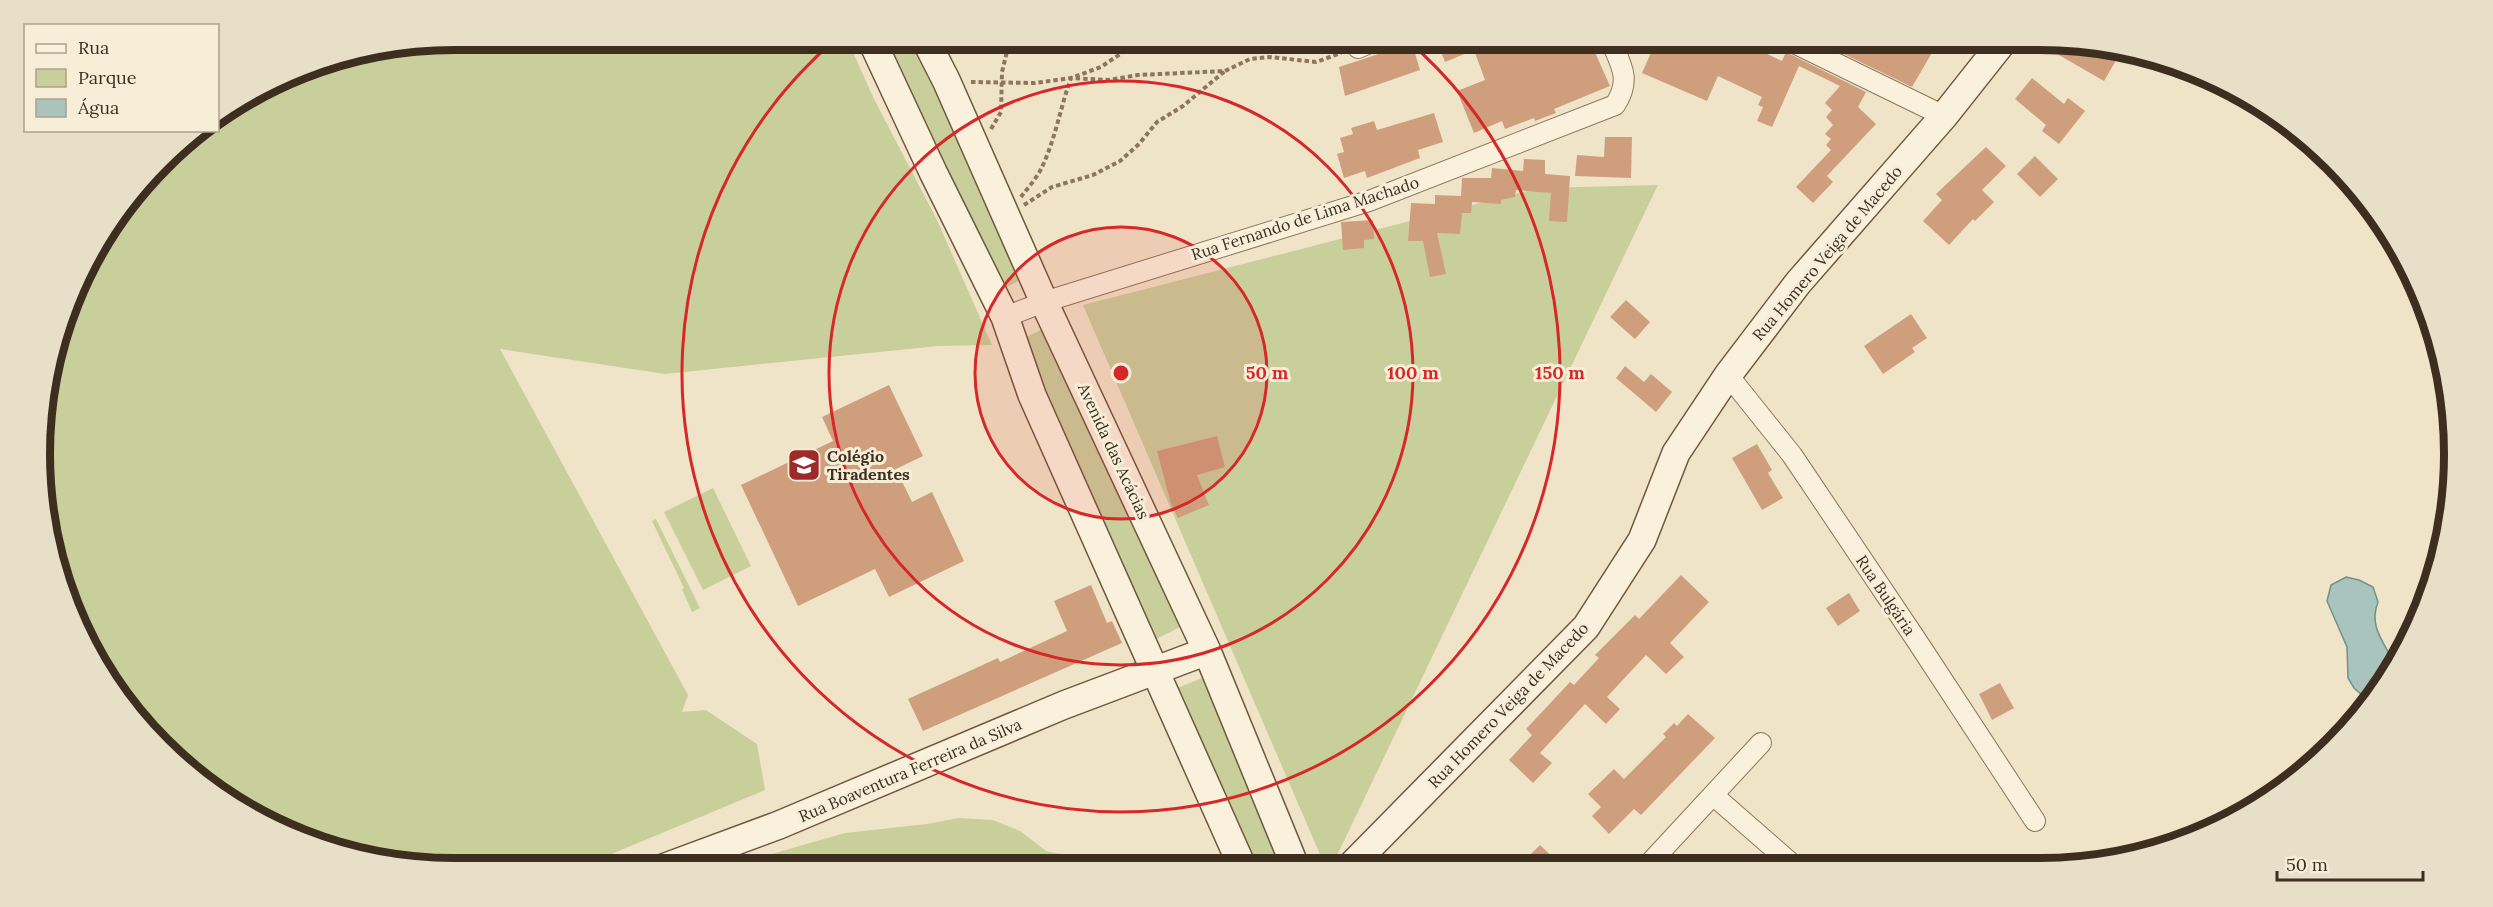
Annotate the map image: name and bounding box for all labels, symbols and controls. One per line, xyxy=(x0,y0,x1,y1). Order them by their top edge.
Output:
legend xyxy=(24,24,219,132)
text: Rua xyxy=(78,36,109,59)
text: Parque xyxy=(78,66,137,89)
text: Água xyxy=(77,96,119,119)
street label: Rua Homero Veiga de Macedo xyxy=(1748,161,1906,345)
street label: Rua Fernando de Lima Machado xyxy=(1189,172,1421,264)
text: 50 m xyxy=(1246,361,1289,384)
text: 100 m xyxy=(1387,361,1439,384)
text: 150 m xyxy=(1535,361,1585,384)
centre of rings xyxy=(1111,363,1131,383)
street label: Avenida das Acácias xyxy=(1073,379,1154,522)
place label: Colégio Tiradentes xyxy=(827,446,910,484)
school or university icon: Colégio Tiradentes xyxy=(786,447,822,483)
street label: Rua Bulgária xyxy=(1852,551,1920,639)
street label: Rua Homero Veiga de Macedo xyxy=(1424,618,1592,792)
street label: Rua Boaventura Ferreira da Silva xyxy=(796,714,1024,826)
scale bar xyxy=(2277,844,2422,882)
text: 50 m xyxy=(2286,853,2328,876)

